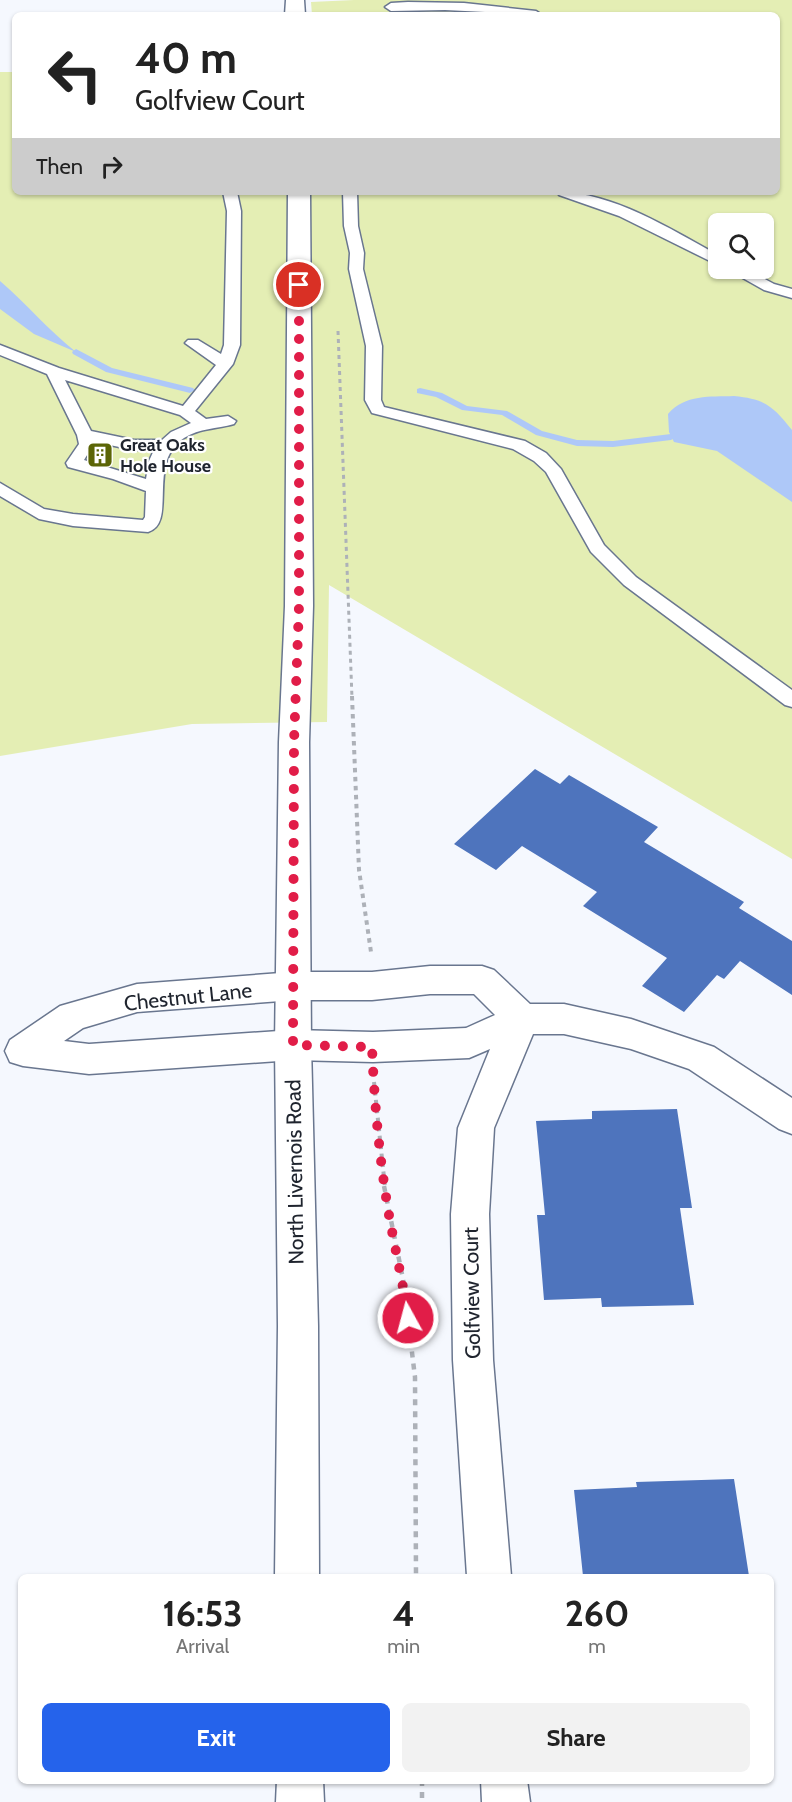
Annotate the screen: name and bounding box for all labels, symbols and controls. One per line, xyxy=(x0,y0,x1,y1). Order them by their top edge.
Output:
text: 40 m xyxy=(135,32,237,84)
icon: left xyxy=(36,36,114,114)
text: Golfview Court xyxy=(135,84,305,117)
icon: right xyxy=(95,150,128,183)
text: Then xyxy=(36,153,83,180)
map controls xyxy=(708,213,774,279)
button: search xyxy=(708,213,774,279)
pin xyxy=(273,259,324,310)
icon: arrive xyxy=(282,268,315,301)
place label: Great Oaks Hole House xyxy=(120,434,211,477)
building icon: Great Oaks Hole House xyxy=(85,440,115,470)
street label: Chestnut Lane xyxy=(123,977,253,1016)
street label: North Livernois Road xyxy=(280,1079,309,1265)
street label: Golfview Court xyxy=(458,1227,485,1359)
position arrow xyxy=(376,1286,440,1350)
text: 16:53 xyxy=(163,1591,243,1635)
text: 4 xyxy=(393,1591,415,1635)
text: 260 xyxy=(565,1591,629,1635)
text: Arrival xyxy=(176,1634,229,1658)
text: min xyxy=(387,1634,420,1658)
text: m xyxy=(588,1634,606,1658)
button: Exit xyxy=(42,1703,390,1772)
button: Share xyxy=(402,1703,750,1772)

